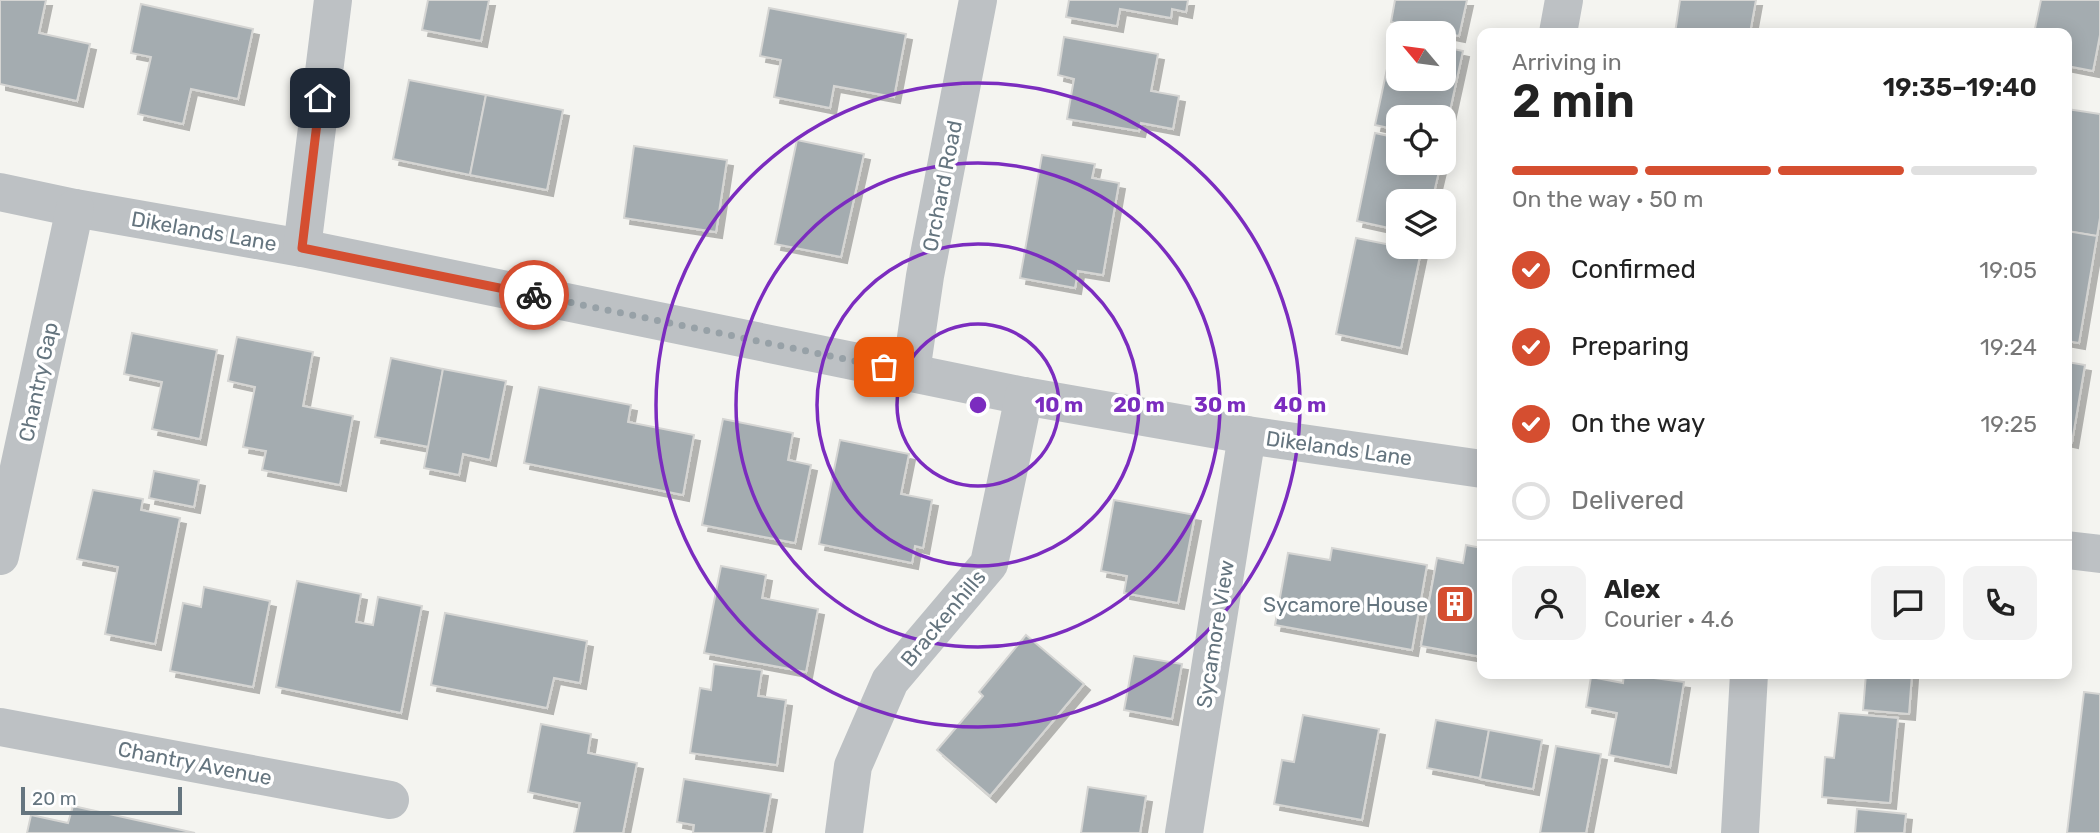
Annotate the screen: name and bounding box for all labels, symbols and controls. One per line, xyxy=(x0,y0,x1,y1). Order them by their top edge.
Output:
north arrow xyxy=(1386,21,1456,91)
map controls xyxy=(1386,21,1456,259)
text: Arriving in xyxy=(1512,48,1622,76)
pin xyxy=(290,68,350,128)
text: 19:35–19:40 xyxy=(1883,72,2037,103)
text: 2 min xyxy=(1512,74,1635,129)
icon: home xyxy=(301,79,339,117)
button: locate xyxy=(1386,105,1456,175)
street label: Orchard Road xyxy=(917,118,967,254)
text: On the way · 50 m xyxy=(1512,185,1703,213)
button: layers xyxy=(1386,189,1456,259)
street label: Dikelands Lane xyxy=(129,206,279,256)
icon: check xyxy=(1512,251,1550,289)
text: Confirmed xyxy=(1571,254,1696,285)
text: 19:05 xyxy=(1979,256,2037,284)
courier xyxy=(499,260,569,330)
icon: bike xyxy=(515,276,553,314)
street label: Chantry Gap xyxy=(13,320,63,444)
icon: check xyxy=(1512,328,1550,366)
text: Preparing xyxy=(1571,331,1689,362)
text: 19:24 xyxy=(1980,333,2037,361)
pin xyxy=(854,337,914,397)
icon: bag xyxy=(865,348,903,386)
text: 10 m xyxy=(1035,392,1083,417)
text: 20 m xyxy=(1113,392,1165,417)
text: 30 m xyxy=(1194,392,1246,417)
text: 40 m xyxy=(1274,392,1326,417)
centre of rings xyxy=(966,393,990,417)
icon: check xyxy=(1512,405,1550,443)
text: On the way xyxy=(1571,408,1705,439)
text: 19:25 xyxy=(1980,410,2037,438)
street label: Dikelands Lane xyxy=(1264,425,1414,471)
text: Delivered xyxy=(1571,485,1684,516)
street label: Sycamore View xyxy=(1191,558,1239,710)
street label: Brackenhills xyxy=(895,565,991,671)
button: person xyxy=(1512,566,1586,640)
button: chat xyxy=(1871,566,1945,640)
button: phone xyxy=(1963,566,2037,640)
text: Alex xyxy=(1604,574,1660,605)
building icon: Sycamore House xyxy=(1434,583,1476,625)
place label: Sycamore House xyxy=(1263,592,1428,617)
text: Courier · 4.6 xyxy=(1604,605,1734,633)
street label: Chantry Avenue xyxy=(116,736,274,790)
scale bar xyxy=(21,784,182,816)
text: 20 m xyxy=(32,787,77,810)

